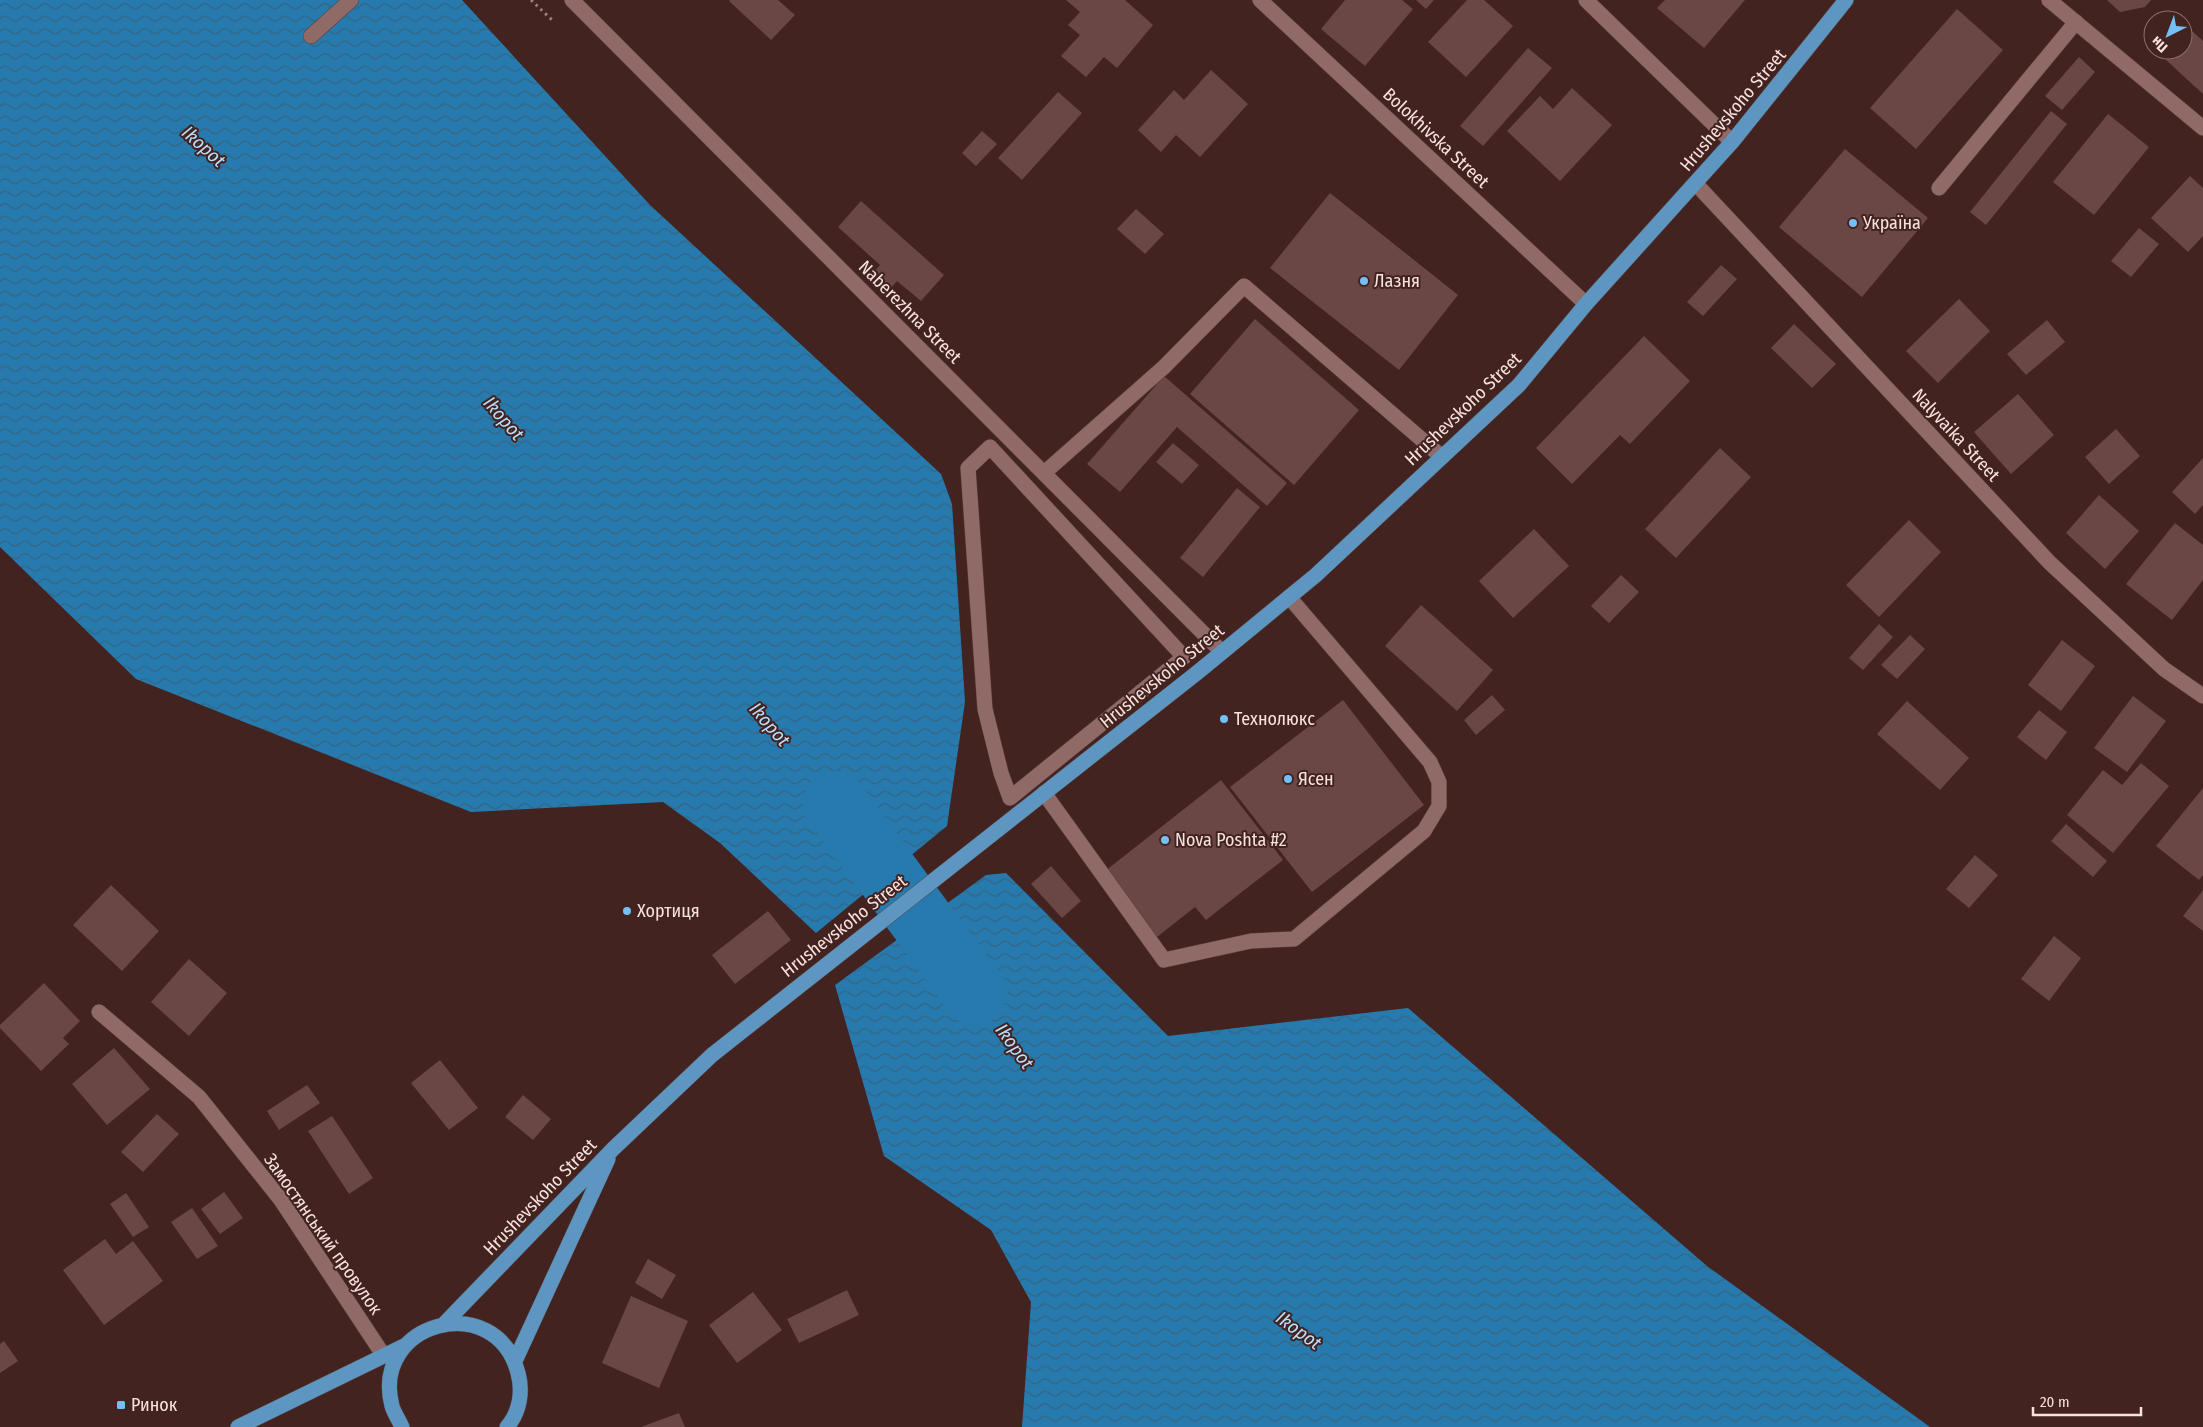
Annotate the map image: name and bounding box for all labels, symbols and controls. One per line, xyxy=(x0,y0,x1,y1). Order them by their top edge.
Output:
north arrow xyxy=(2143,10,2193,60)
text: Пн xyxy=(2148,33,2171,56)
street label: Hrushevskoho Street xyxy=(1675,44,1791,176)
street label: Bolokhivska Street xyxy=(1378,83,1494,193)
water label: Ikopot xyxy=(177,121,231,172)
place label: Україна xyxy=(1862,212,1921,234)
marker: Україна xyxy=(1847,217,1859,229)
street label: Naberezhna Street xyxy=(854,256,966,368)
place label: Лазня xyxy=(1374,270,1420,292)
marker: Лазня xyxy=(1358,275,1370,287)
street label: Hrushevskoho Street xyxy=(1400,348,1526,470)
street label: Nalyvaika Street xyxy=(1907,384,2005,486)
water label: Ikopot xyxy=(478,392,529,446)
street label: Hrushevskoho Street xyxy=(1096,619,1229,733)
water label: Ikopot xyxy=(744,698,795,752)
place label: Технолюкс xyxy=(1234,708,1315,730)
marker: Технолюкс xyxy=(1218,713,1230,725)
place label: Ясен xyxy=(1298,768,1334,790)
marker: Ясен xyxy=(1282,773,1294,785)
place label: Nova Poshta #2 xyxy=(1175,829,1287,851)
marker: Nova Poshta #2 xyxy=(1159,834,1171,846)
street label: Hrushevskoho Street xyxy=(777,870,911,982)
place label: Хортиця xyxy=(637,900,700,922)
marker: Хортиця xyxy=(621,905,633,917)
water label: Ikopot xyxy=(990,1019,1039,1074)
street label: Hrushevskoho Street xyxy=(479,1134,601,1260)
street label: Замостянський провулок xyxy=(259,1149,387,1319)
water label: Ikopot xyxy=(1272,1306,1327,1355)
scale bar xyxy=(2033,1384,2140,1416)
text: 20 m xyxy=(2040,1393,2070,1411)
place label: Ринок xyxy=(131,1394,178,1416)
marker: Ринок xyxy=(115,1399,127,1411)

